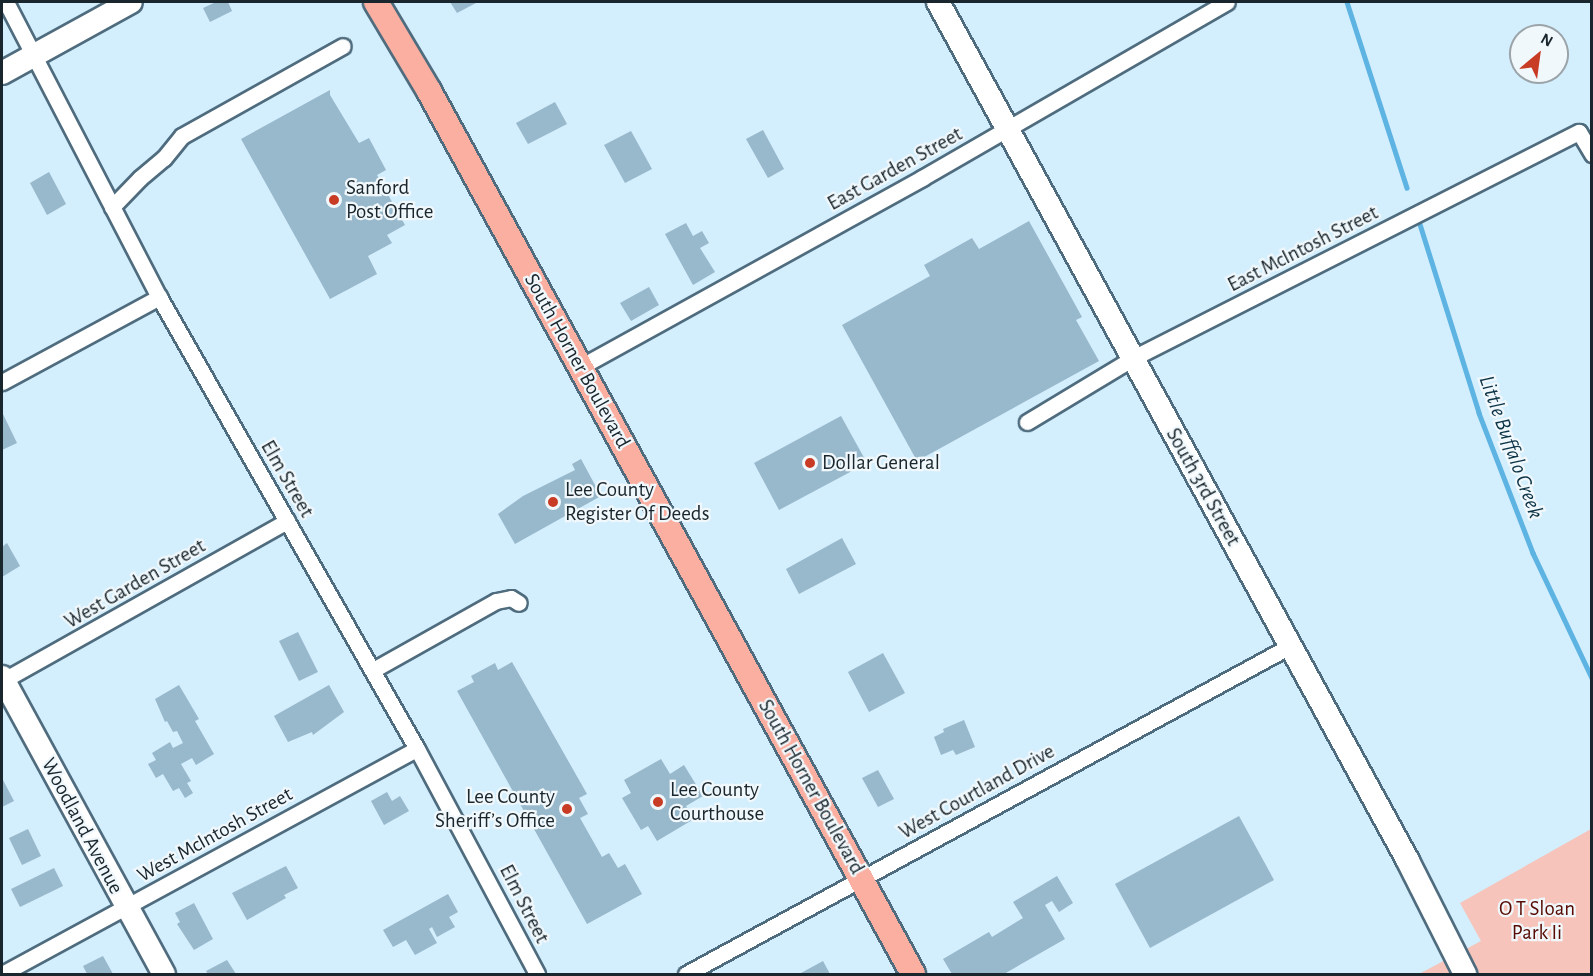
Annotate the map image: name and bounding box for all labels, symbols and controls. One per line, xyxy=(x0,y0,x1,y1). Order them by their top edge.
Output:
north arrow xyxy=(1509,24,1569,84)
text: N xyxy=(1538,30,1556,50)
street label: East Garden Street xyxy=(823,122,967,216)
place label: Sanford Post Office xyxy=(346,175,433,225)
marker: Sanford Post Office xyxy=(327,193,341,207)
street label: East McIntosh Street xyxy=(1224,200,1382,298)
street label: South Horner Boulevard xyxy=(519,269,635,453)
water label: Little Buffalo Creek xyxy=(1473,372,1549,522)
street label: South 3rd Street xyxy=(1160,424,1246,550)
street label: Elm Street xyxy=(255,436,319,522)
place label: Dollar General xyxy=(822,450,940,476)
marker: Dollar General xyxy=(803,456,817,470)
place label: Lee County Register Of Deeds xyxy=(565,477,710,527)
marker: Lee County Register Of Deeds xyxy=(546,495,560,509)
street label: West Garden Street xyxy=(60,533,210,635)
street label: South Horner Boulevard xyxy=(753,695,869,879)
street label: West Courtland Drive xyxy=(895,739,1059,845)
street label: Woodland Avenue xyxy=(36,754,128,898)
place label: Lee County Courthouse xyxy=(670,777,764,827)
street label: West McIntosh Street xyxy=(133,782,297,888)
place label: Lee County Sheriff’s Office xyxy=(435,784,555,834)
marker: Lee County Courthouse xyxy=(651,795,665,809)
marker: Lee County Sheriff’s Office xyxy=(560,802,574,816)
street label: Elm Street xyxy=(493,860,555,948)
park label: O T Sloan Park Ii xyxy=(1499,896,1575,946)

